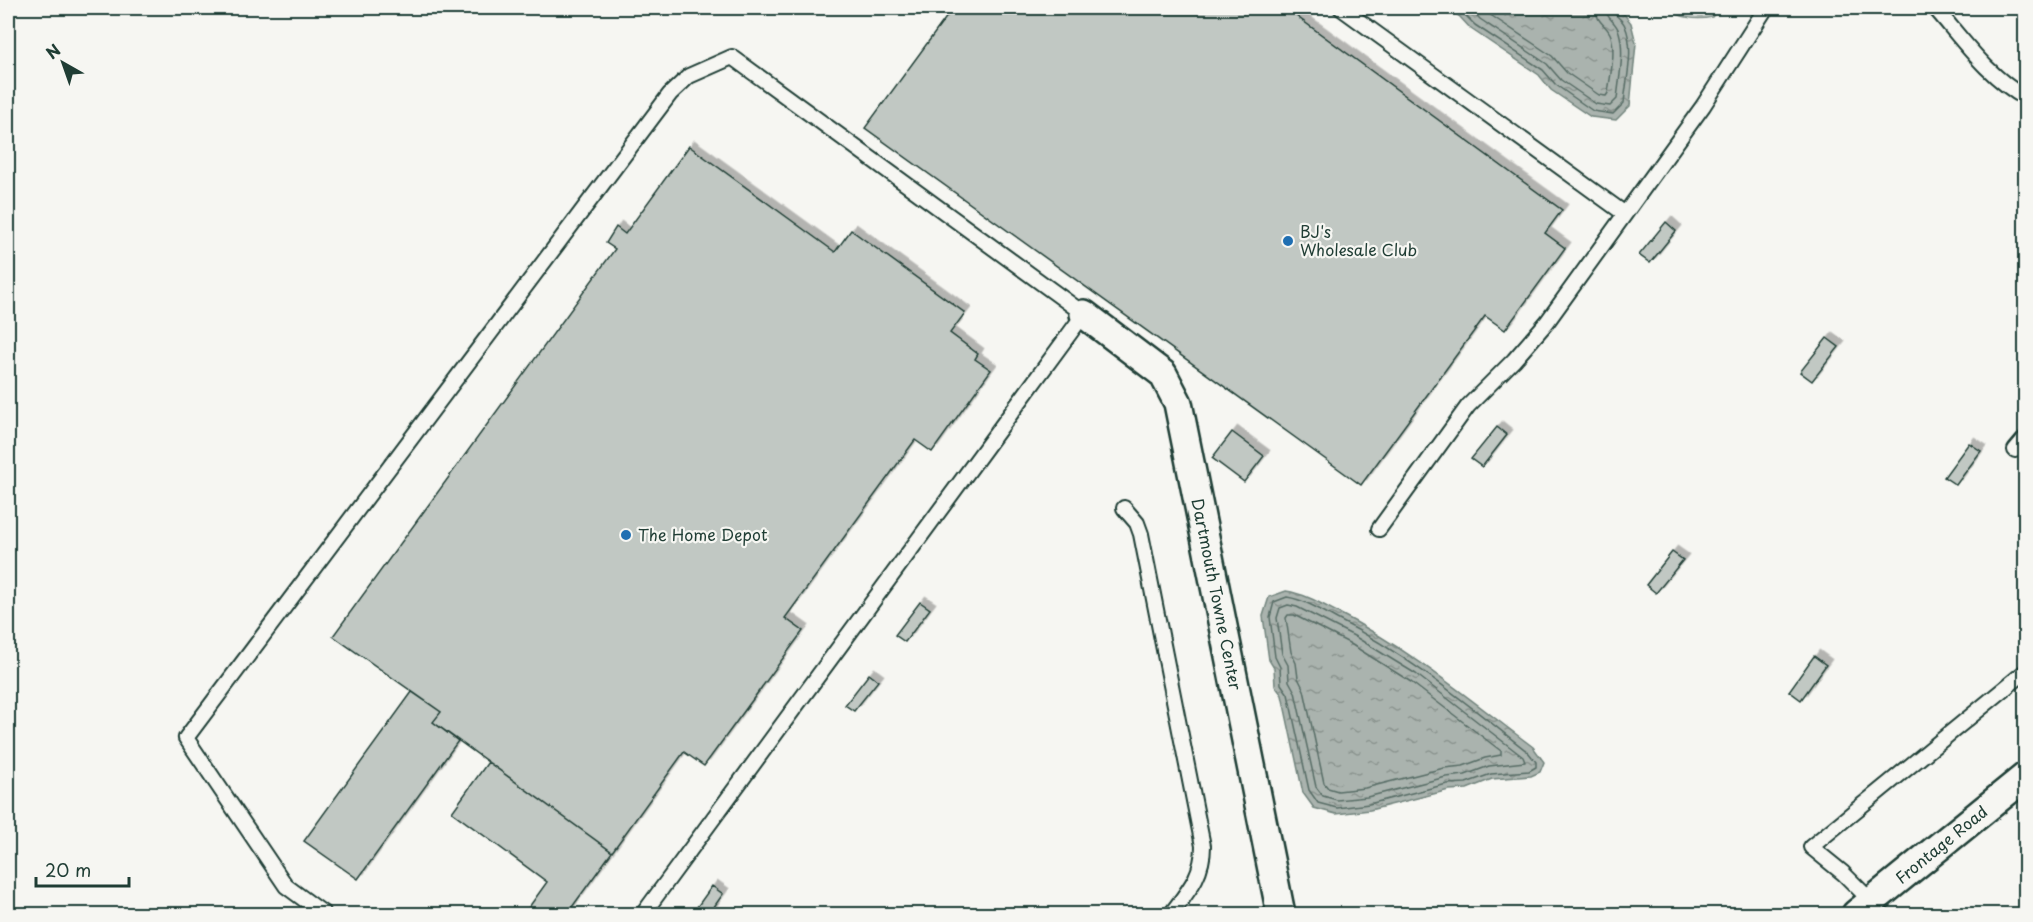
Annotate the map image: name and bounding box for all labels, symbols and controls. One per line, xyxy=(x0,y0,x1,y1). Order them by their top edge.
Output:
north arrow xyxy=(33,33,93,93)
text: N xyxy=(40,37,65,64)
place label: BJ's Wholesale Club xyxy=(1300,219,1417,261)
marker: BJ's Wholesale Club xyxy=(1281,234,1295,248)
street label: Dartmouth Towne Center xyxy=(1186,496,1249,693)
place label: The Home Depot xyxy=(638,522,768,546)
marker: The Home Depot xyxy=(619,528,633,542)
street label: Frontage Road xyxy=(1889,799,1992,889)
scale bar xyxy=(36,850,129,888)
text: 20 m xyxy=(45,856,91,883)

